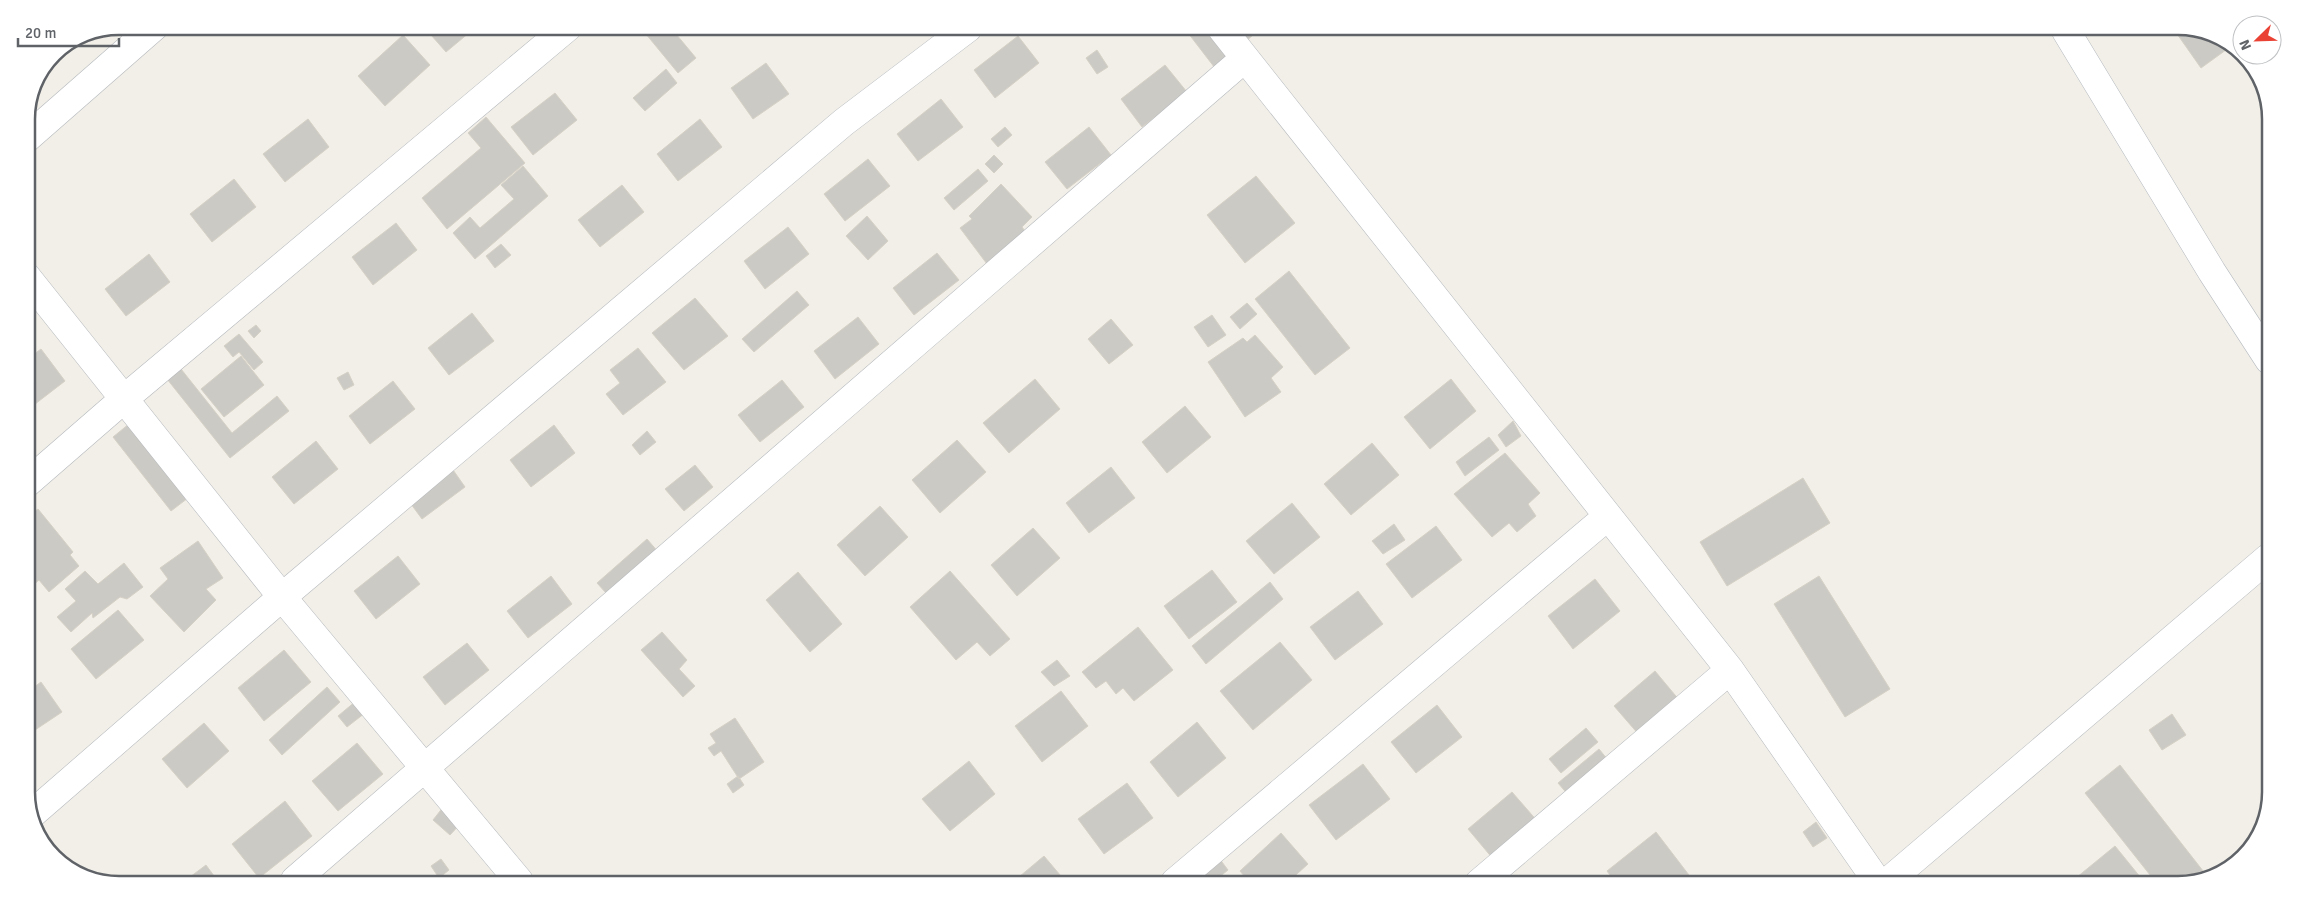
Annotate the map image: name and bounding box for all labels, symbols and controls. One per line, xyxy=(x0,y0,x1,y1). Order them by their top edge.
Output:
scale bar xyxy=(18,15,119,47)
north arrow xyxy=(2232,15,2282,65)
text: 20 m xyxy=(25,24,56,42)
text: N xyxy=(2236,37,2255,53)

